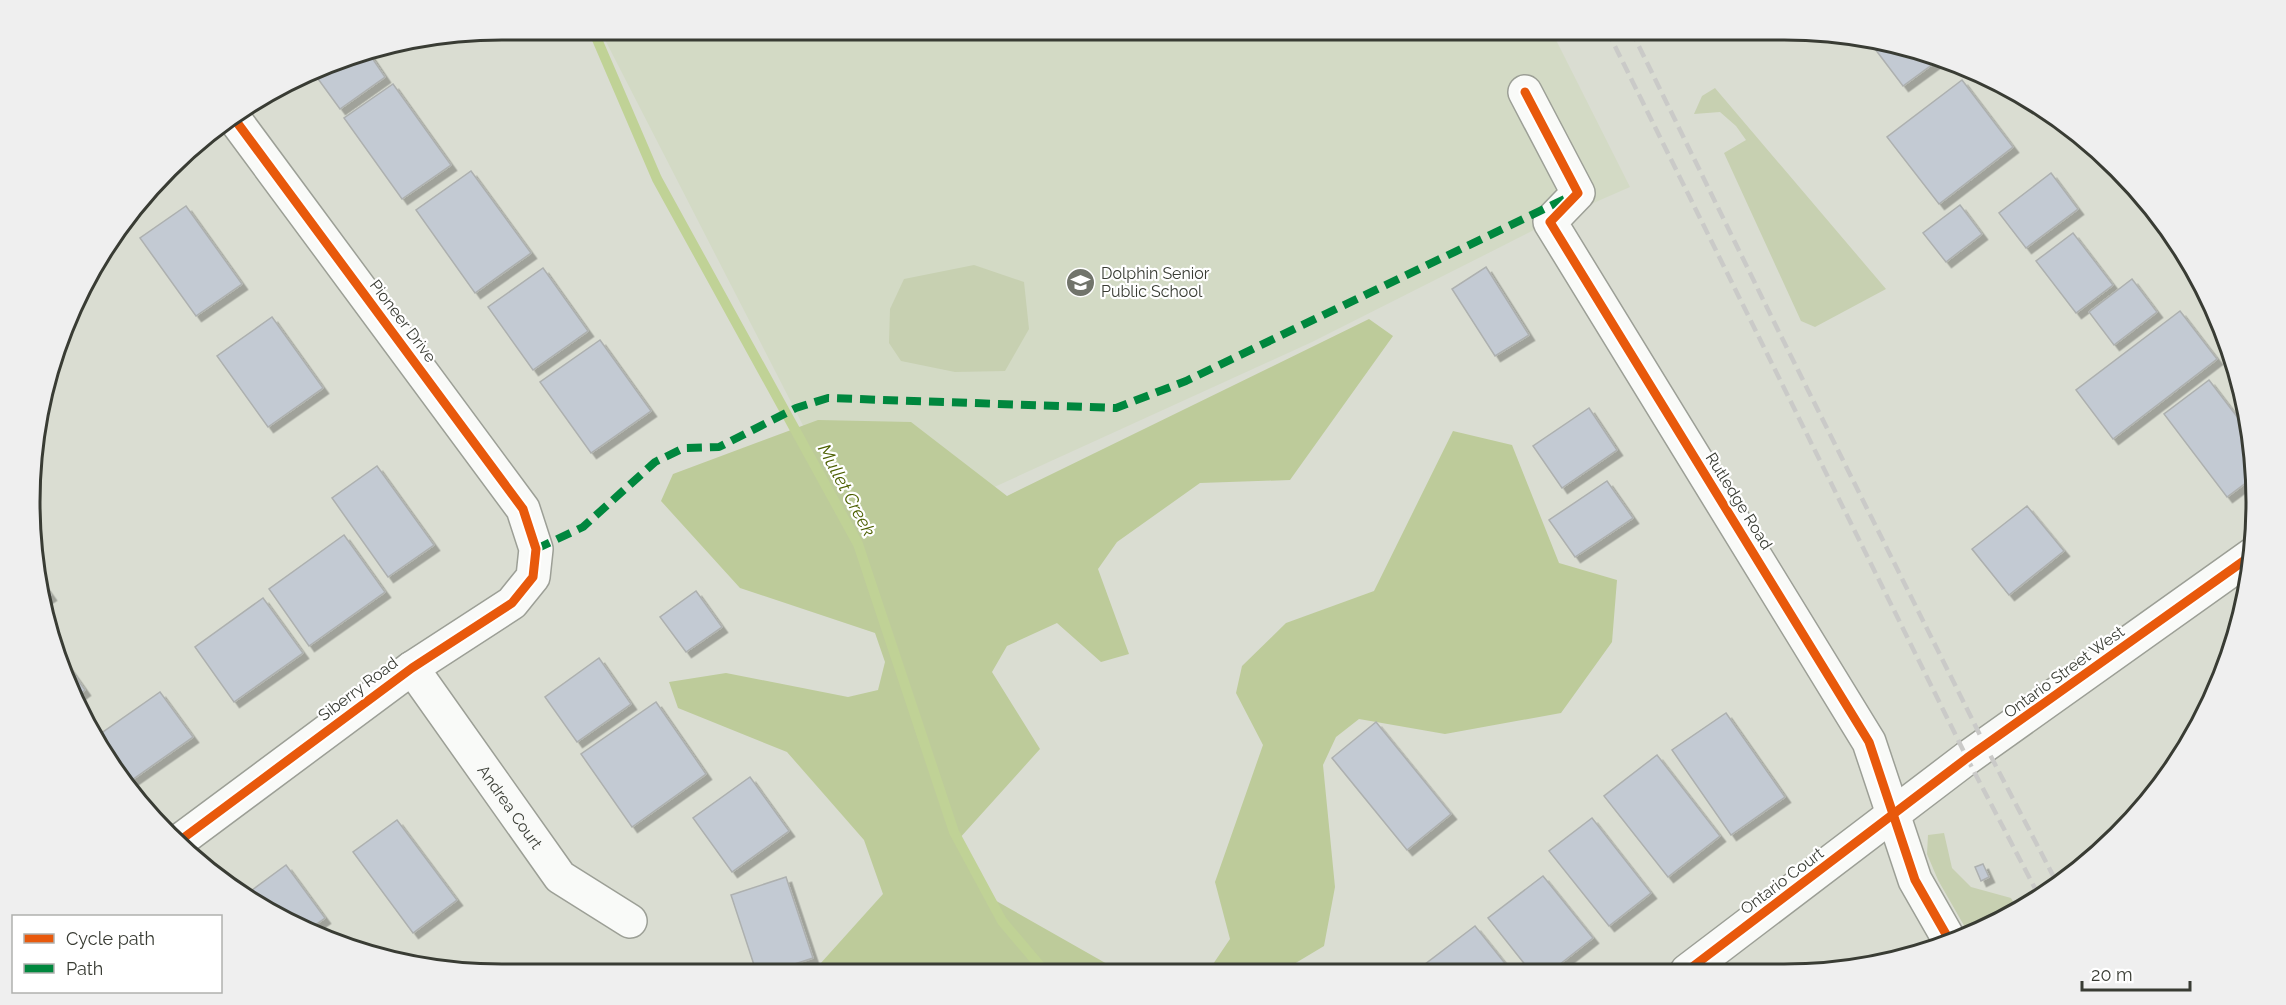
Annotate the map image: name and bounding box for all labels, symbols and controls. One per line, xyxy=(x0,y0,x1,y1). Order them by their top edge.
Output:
place label: Dolphin Senior Public School xyxy=(1101,264,1210,301)
school or university icon: Dolphin Senior Public School xyxy=(1064,266,1096,298)
street label: Pioneer Drive xyxy=(366,276,440,366)
water label: Mullet Creek xyxy=(814,440,880,540)
street label: Rutledge Road xyxy=(1702,449,1776,553)
street label: Ontario Street West xyxy=(2000,622,2128,722)
street label: Siberry Road xyxy=(315,653,401,725)
street label: Andrea Court xyxy=(474,761,547,853)
street label: Ontario Court xyxy=(1737,843,1828,918)
legend xyxy=(12,915,222,993)
text: Cycle path xyxy=(66,928,155,949)
scale bar xyxy=(2082,954,2190,992)
text: Path xyxy=(66,958,103,979)
text: 20 m xyxy=(2091,964,2133,985)

